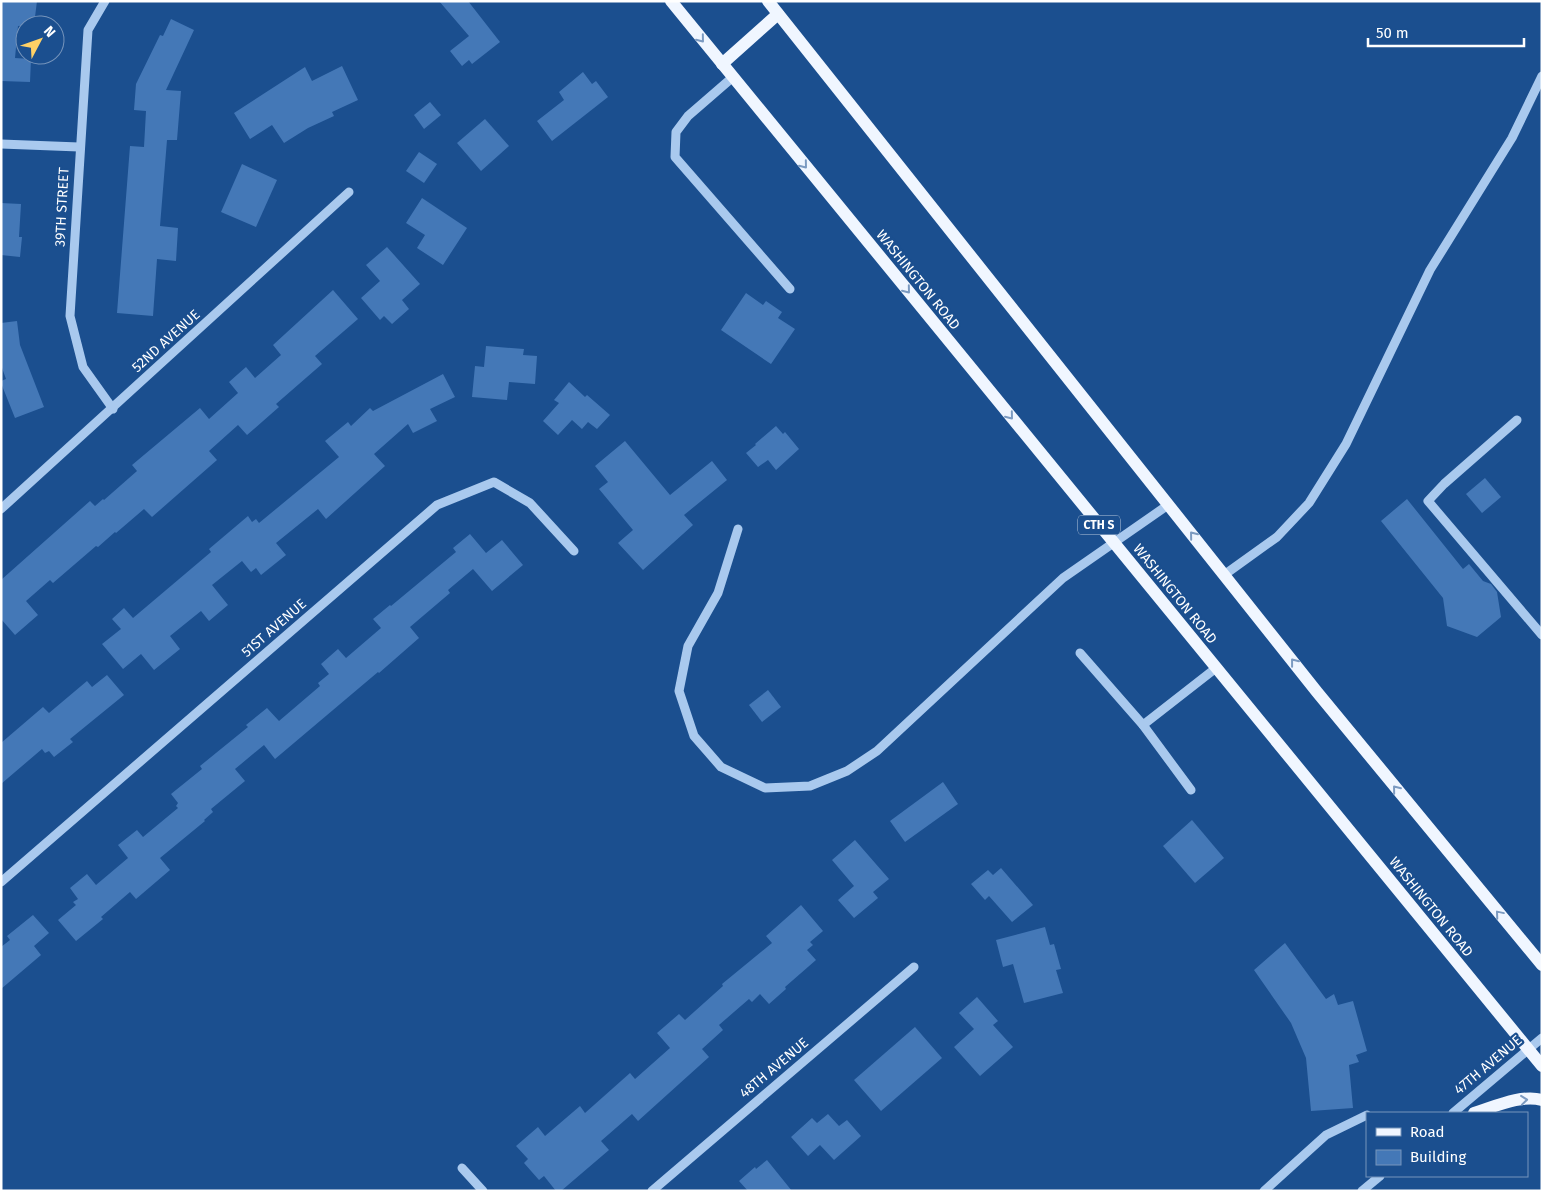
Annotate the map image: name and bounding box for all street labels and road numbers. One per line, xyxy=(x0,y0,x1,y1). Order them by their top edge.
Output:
street label: 39TH STREET xyxy=(51,166,73,247)
street label: WASHINGTON ROAD xyxy=(872,227,964,333)
street label: 52ND AVENUE xyxy=(129,306,203,376)
road number: CTH S xyxy=(1078,516,1120,534)
street label: WASHINGTON ROAD xyxy=(1129,541,1221,647)
street label: 51ST AVENUE xyxy=(238,595,310,661)
street label: WASHINGTON ROAD xyxy=(1385,854,1477,960)
street label: 47TH AVENUE xyxy=(1451,1032,1525,1098)
street label: 48TH AVENUE xyxy=(736,1034,812,1102)

